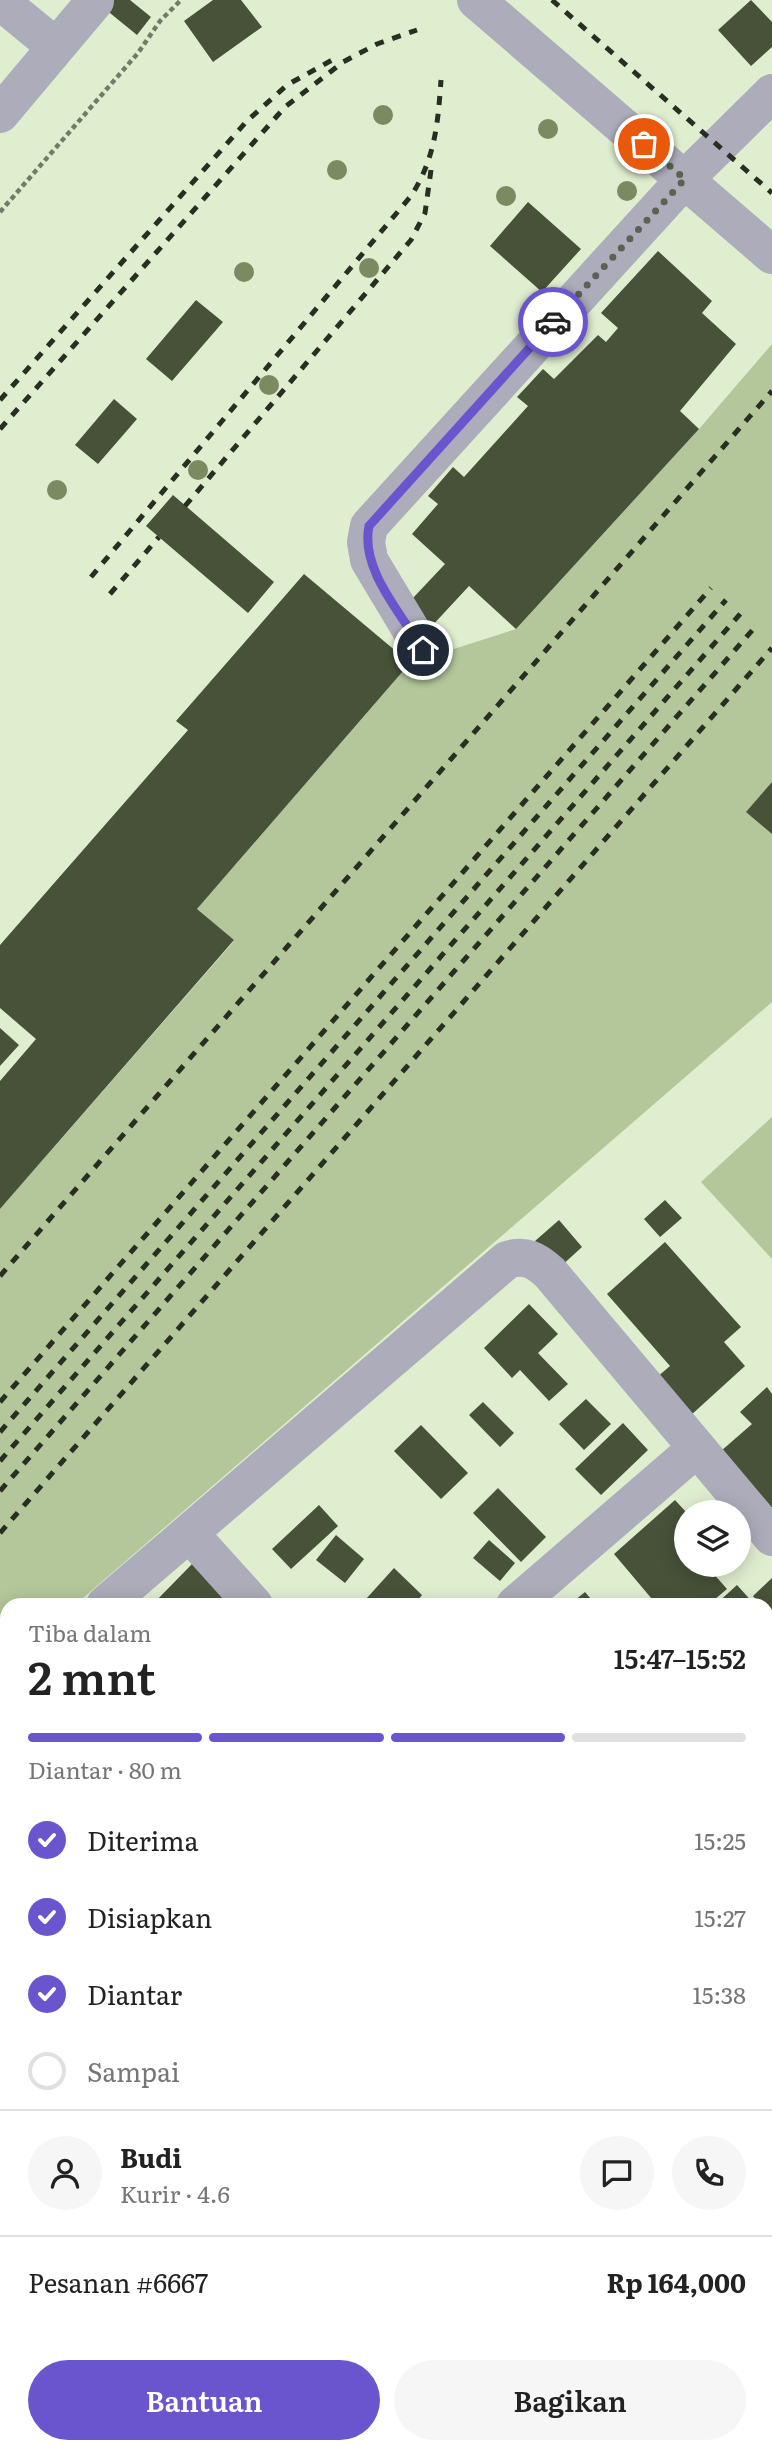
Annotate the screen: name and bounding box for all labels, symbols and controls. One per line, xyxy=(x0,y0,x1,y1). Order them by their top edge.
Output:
pin xyxy=(614,114,674,174)
icon: bag xyxy=(625,125,663,163)
courier xyxy=(518,287,588,357)
icon: car xyxy=(534,303,572,341)
pin xyxy=(393,620,453,680)
icon: home xyxy=(404,631,442,669)
map controls xyxy=(674,1500,751,1577)
button: layers xyxy=(674,1500,751,1577)
text: Tiba dalam xyxy=(28,1615,152,1649)
text: 15:47–15:52 xyxy=(614,1638,746,1677)
text: 2 mnt xyxy=(28,1641,156,1709)
text: Diantar · 80 m xyxy=(28,1752,182,1786)
text: Diterima xyxy=(87,1820,199,1859)
icon: check xyxy=(28,1821,66,1859)
text: 15:25 xyxy=(694,1823,746,1857)
text: Disiapkan xyxy=(87,1897,212,1936)
icon: check xyxy=(28,1898,66,1936)
text: 15:27 xyxy=(694,1900,746,1934)
text: Diantar xyxy=(87,1974,182,2013)
icon: check xyxy=(28,1975,66,2013)
text: 15:38 xyxy=(692,1977,746,2011)
text: Sampai xyxy=(87,2051,180,2090)
button: person xyxy=(28,2136,102,2210)
button: chat xyxy=(580,2136,654,2210)
button: phone xyxy=(672,2136,746,2210)
text: Budi xyxy=(120,2137,182,2176)
text: Kurir · 4.6 xyxy=(120,2176,230,2210)
text: Pesanan #6667 xyxy=(28,2262,208,2301)
text: Rp 164,000 xyxy=(607,2262,746,2301)
button: Bantuan xyxy=(28,2360,380,2440)
button: Bagikan xyxy=(394,2360,746,2440)

